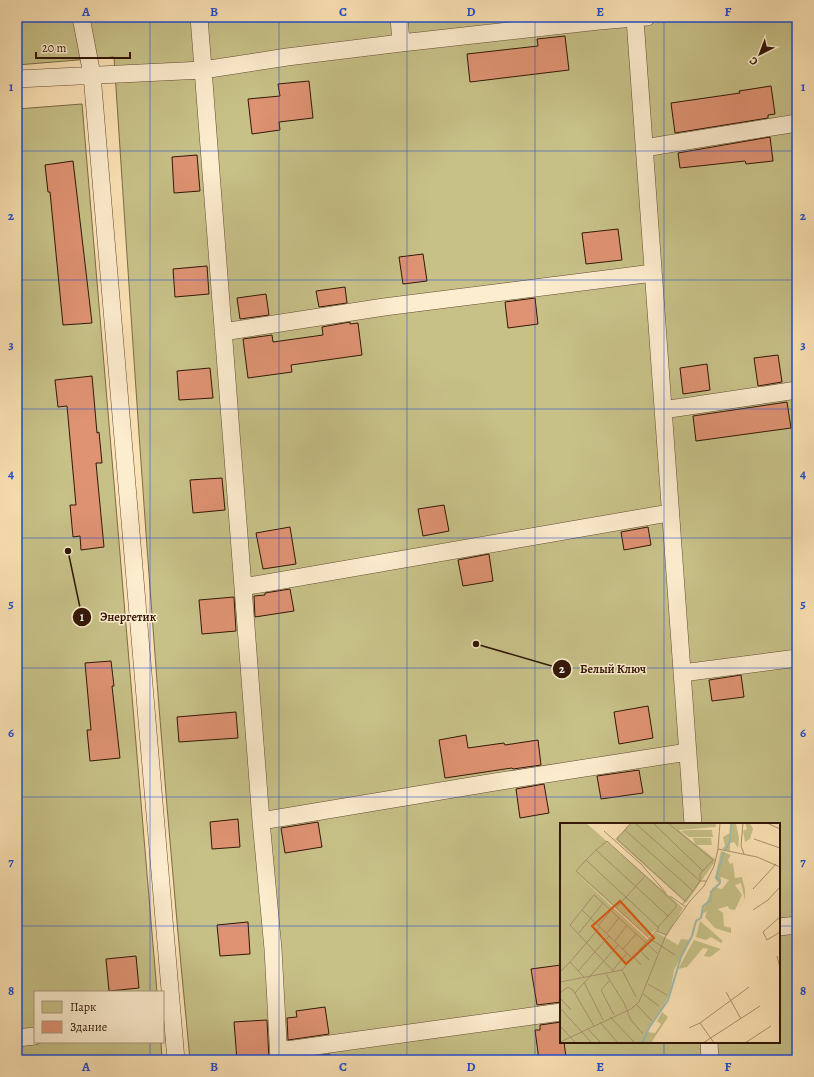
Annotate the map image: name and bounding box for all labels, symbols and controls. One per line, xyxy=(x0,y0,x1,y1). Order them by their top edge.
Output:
text: A xyxy=(81,3,91,20)
text: B xyxy=(210,3,218,20)
text: C xyxy=(339,3,347,20)
text: D xyxy=(466,3,476,20)
text: E xyxy=(596,3,604,20)
text: F xyxy=(725,3,732,20)
scale bar xyxy=(36,34,130,60)
north arrow xyxy=(740,34,780,74)
text: 20 m xyxy=(42,40,66,56)
text: С xyxy=(746,53,761,69)
text: 1 xyxy=(9,78,14,95)
text: 1 xyxy=(801,78,806,95)
text: 2 xyxy=(8,207,15,224)
text: 2 xyxy=(800,207,807,224)
text: 3 xyxy=(8,336,14,353)
text: 3 xyxy=(800,336,806,353)
text: 4 xyxy=(8,465,14,482)
text: 4 xyxy=(800,465,806,482)
text: 5 xyxy=(8,595,14,612)
text: 5 xyxy=(800,595,806,612)
callout: Энергетик xyxy=(72,605,164,629)
text: 1 xyxy=(80,609,85,625)
text: Энергетик xyxy=(100,609,157,625)
callout: Белый Ключ xyxy=(552,657,654,681)
text: 2 xyxy=(559,661,565,677)
text: Белый Ключ xyxy=(580,661,646,677)
text: 6 xyxy=(8,724,14,741)
text: 6 xyxy=(800,724,806,741)
inset map xyxy=(560,823,780,1043)
text: 7 xyxy=(8,853,14,870)
text: 7 xyxy=(800,853,806,870)
text: 8 xyxy=(8,982,14,999)
text: 8 xyxy=(800,982,806,999)
legend xyxy=(34,991,164,1043)
text: Парк xyxy=(70,999,96,1015)
text: Здание xyxy=(70,1019,107,1035)
text: A xyxy=(81,1058,91,1075)
text: B xyxy=(210,1058,218,1075)
text: C xyxy=(339,1058,347,1075)
text: D xyxy=(466,1058,476,1075)
text: E xyxy=(596,1058,604,1075)
text: F xyxy=(725,1058,732,1075)

